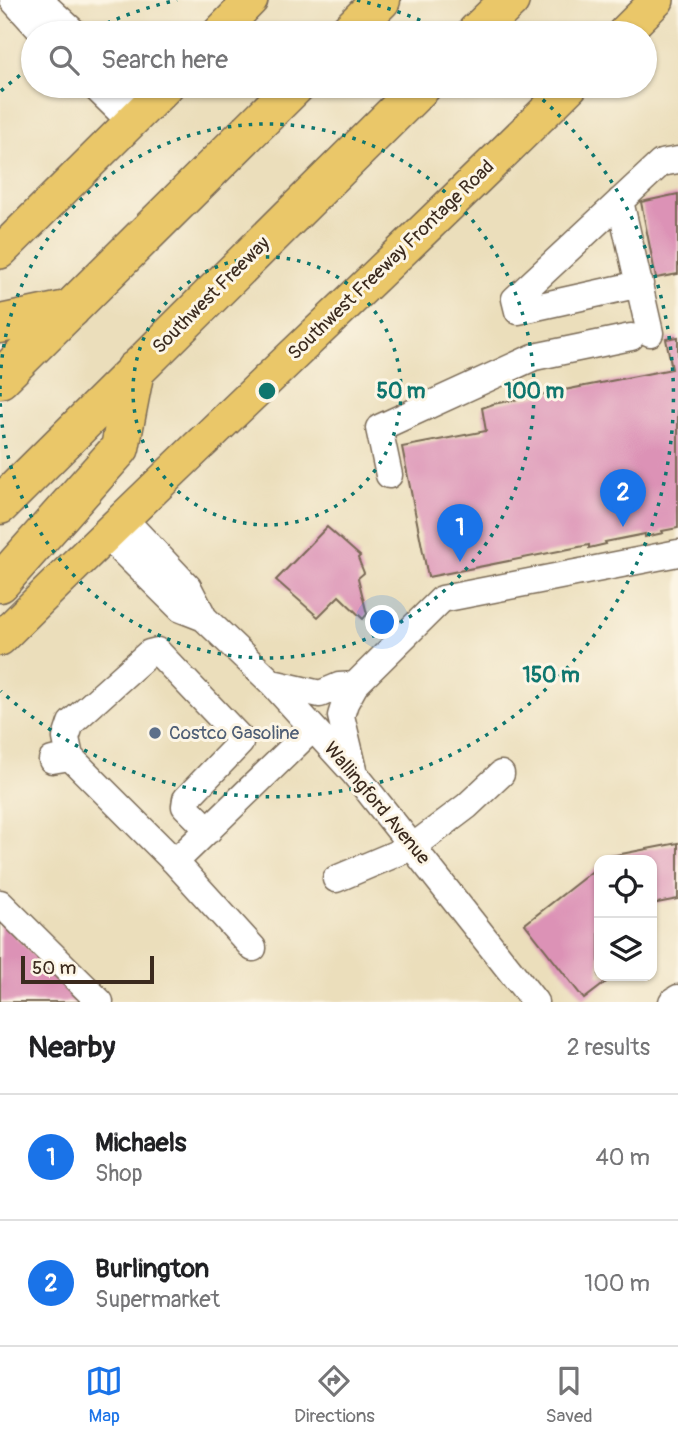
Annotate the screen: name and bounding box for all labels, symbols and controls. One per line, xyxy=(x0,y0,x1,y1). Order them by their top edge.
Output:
search box xyxy=(21,21,657,98)
icon: search xyxy=(45,41,83,79)
text: Search here xyxy=(101,44,228,76)
street label: Southwest Freeway Frontage Road xyxy=(283,155,499,365)
street label: Southwest Freeway xyxy=(147,231,275,359)
text: 50 m xyxy=(377,378,426,405)
text: 100 m xyxy=(504,378,564,405)
centre of rings xyxy=(255,379,279,403)
pin: 2 xyxy=(600,469,646,527)
pin: 1 xyxy=(437,504,483,562)
your location xyxy=(365,605,399,639)
text: 150 m xyxy=(522,662,580,689)
place label: Costco Gasoline xyxy=(169,721,300,745)
marker: Costco Gasoline xyxy=(147,725,163,741)
street label: Wallingford Avenue xyxy=(319,737,436,870)
map controls xyxy=(594,855,657,981)
button: locate xyxy=(594,855,657,918)
button: layers xyxy=(594,918,657,981)
scale bar xyxy=(21,953,154,985)
text: 50 m xyxy=(32,956,76,980)
text: Nearby xyxy=(28,1029,115,1066)
text: 2 results xyxy=(567,1033,650,1062)
text: Michaels xyxy=(95,1127,186,1159)
text: 1 xyxy=(47,1143,56,1172)
text: 40 m xyxy=(596,1143,650,1172)
text: Shop xyxy=(95,1159,143,1188)
text: Burlington xyxy=(95,1253,209,1285)
text: 2 xyxy=(45,1269,57,1298)
text: 100 m xyxy=(584,1269,650,1298)
text: Supermarket xyxy=(95,1285,220,1314)
tab: Map xyxy=(85,1362,123,1428)
tab: Directions xyxy=(294,1362,375,1428)
tab: Saved xyxy=(545,1362,593,1428)

